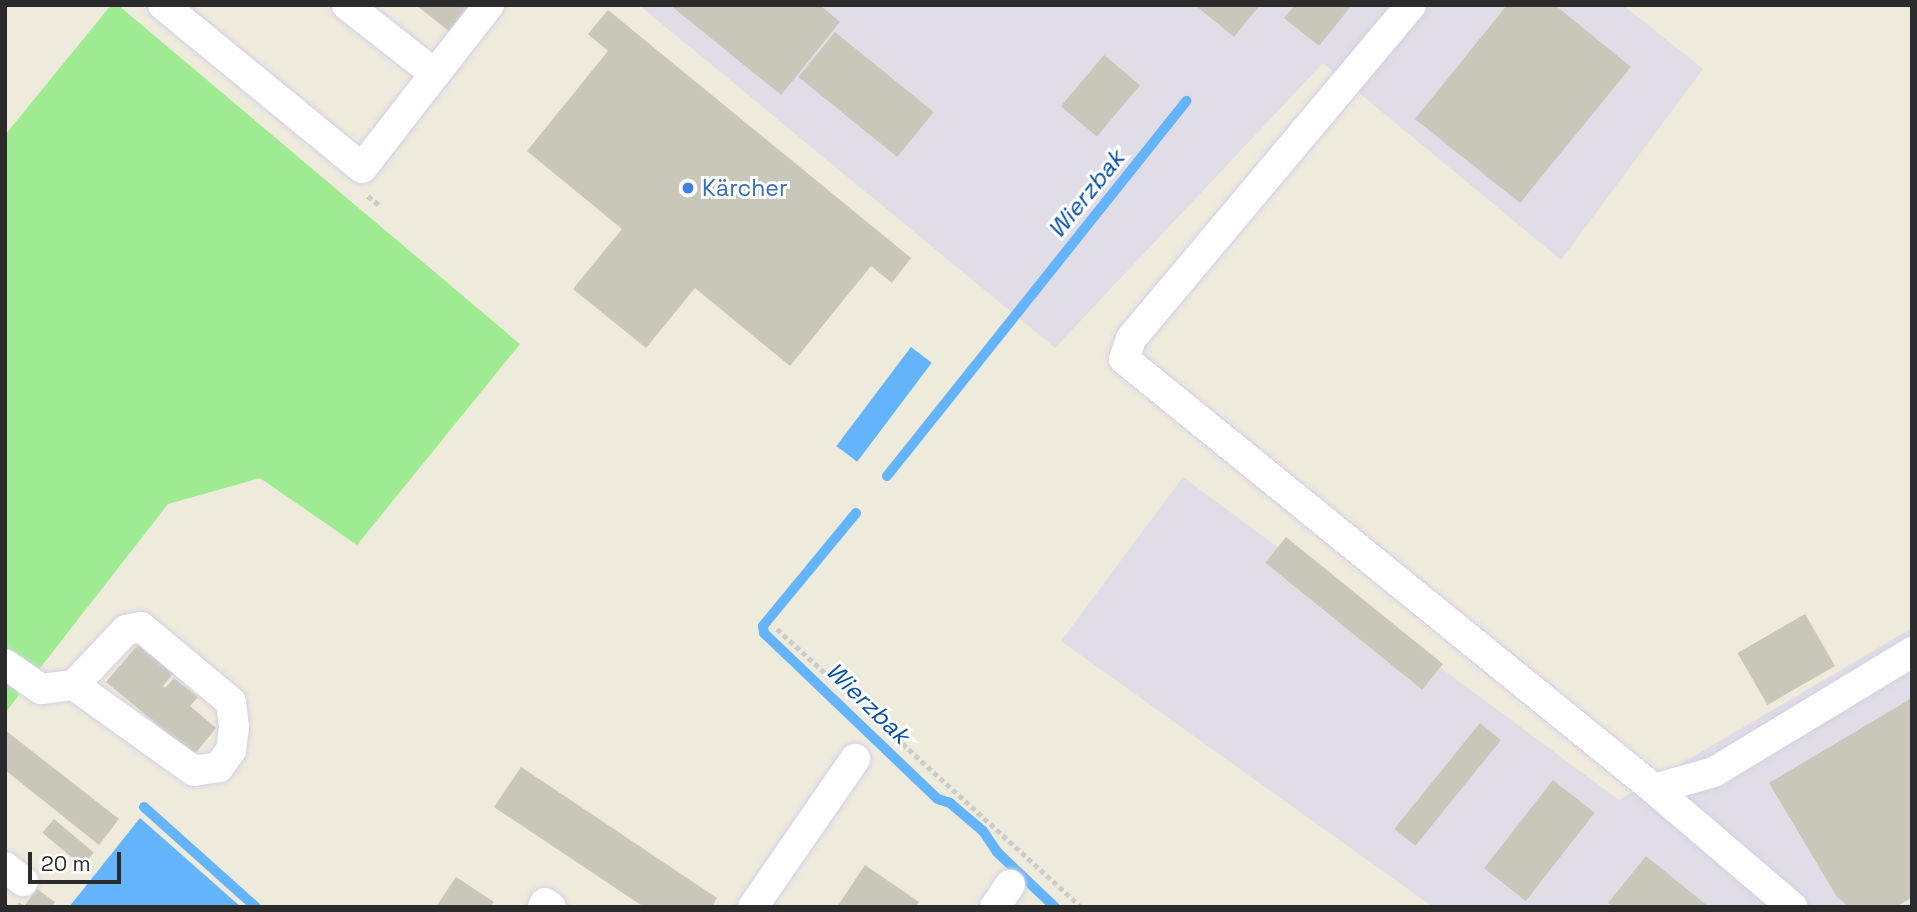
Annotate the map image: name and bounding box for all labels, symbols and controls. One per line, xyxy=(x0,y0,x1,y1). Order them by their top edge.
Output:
water label: Wierzbak xyxy=(1042,144,1130,244)
place label: Kärcher xyxy=(702,174,788,202)
marker: Kärcher xyxy=(680,180,696,196)
water label: Wierzbak xyxy=(820,656,916,750)
scale bar xyxy=(32,838,124,882)
text: 20 m xyxy=(41,850,91,877)

